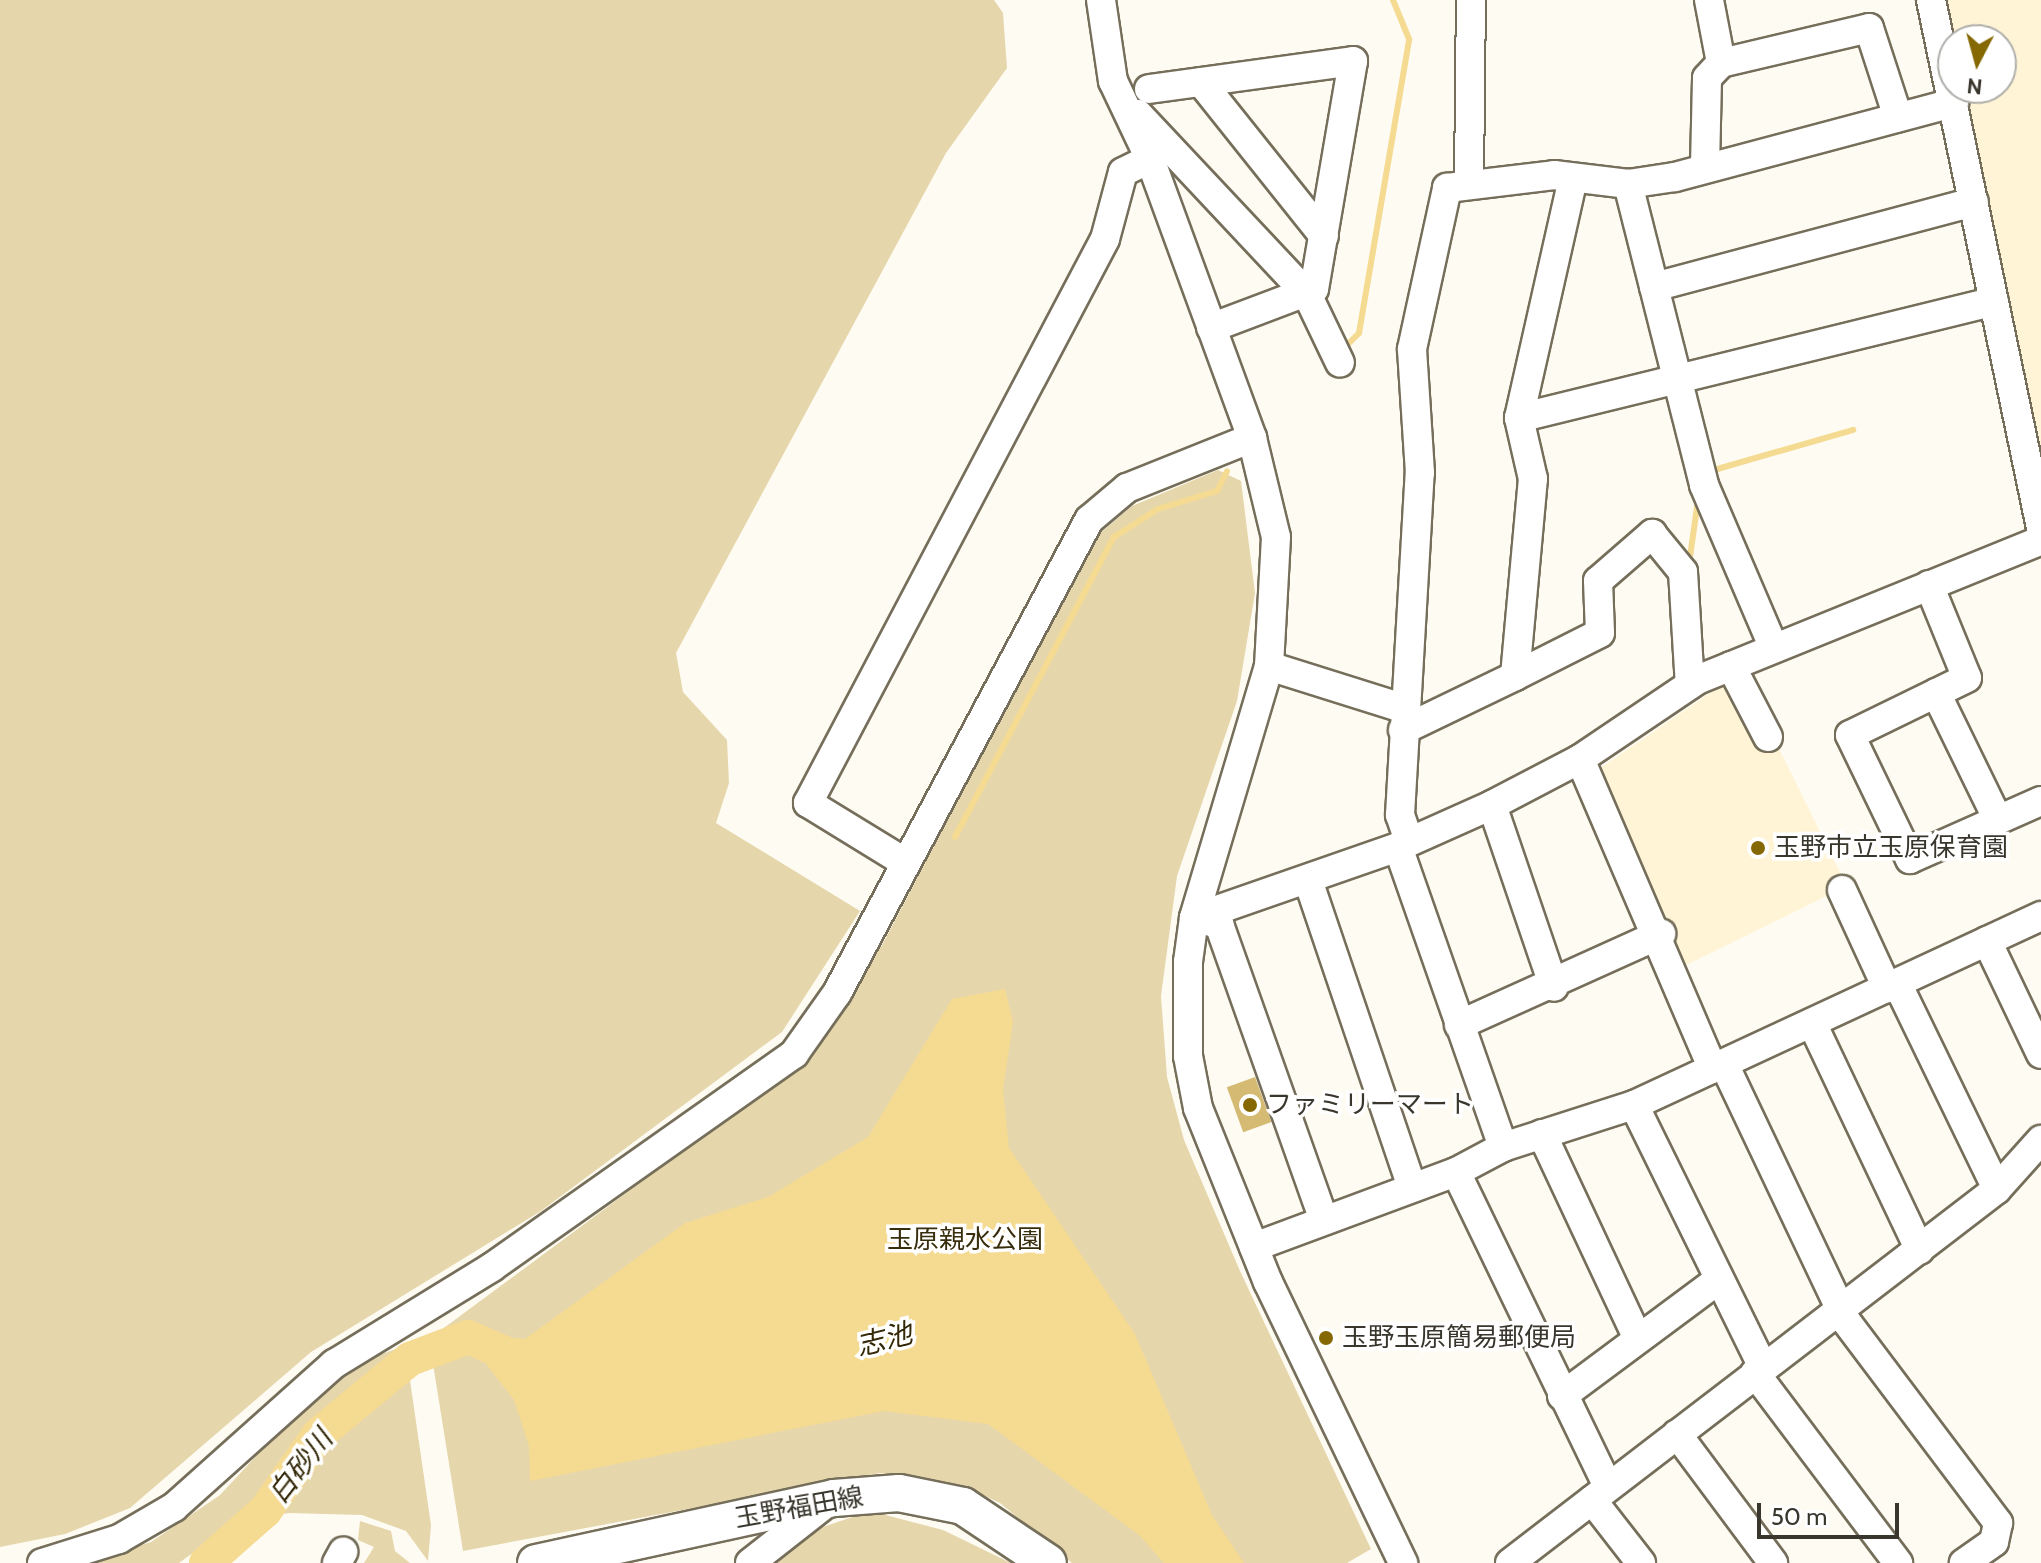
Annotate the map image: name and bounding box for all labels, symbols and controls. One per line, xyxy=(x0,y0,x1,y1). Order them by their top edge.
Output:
north arrow xyxy=(1937,24,2017,104)
text: N xyxy=(1965,72,1984,101)
place label: 玉野市立玉原保育園 xyxy=(1774,832,2008,864)
marker: 玉野市立玉原保育園 xyxy=(1749,839,1767,857)
place label: ファミリーマート xyxy=(1266,1089,1474,1121)
marker: ファミリーマート xyxy=(1241,1096,1259,1114)
park label: 玉原親水公園 xyxy=(887,1224,1043,1256)
water label: 志池 xyxy=(853,1316,915,1362)
place label: 玉野玉原簡易郵便局 xyxy=(1342,1322,1576,1354)
marker: 玉野玉原簡易郵便局 xyxy=(1317,1329,1335,1347)
water label: 白砂川 xyxy=(261,1423,339,1509)
street label: 玉野福田線 xyxy=(732,1481,866,1535)
scale bar xyxy=(1761,1487,1903,1537)
text: 50 m xyxy=(1771,1502,1827,1531)

